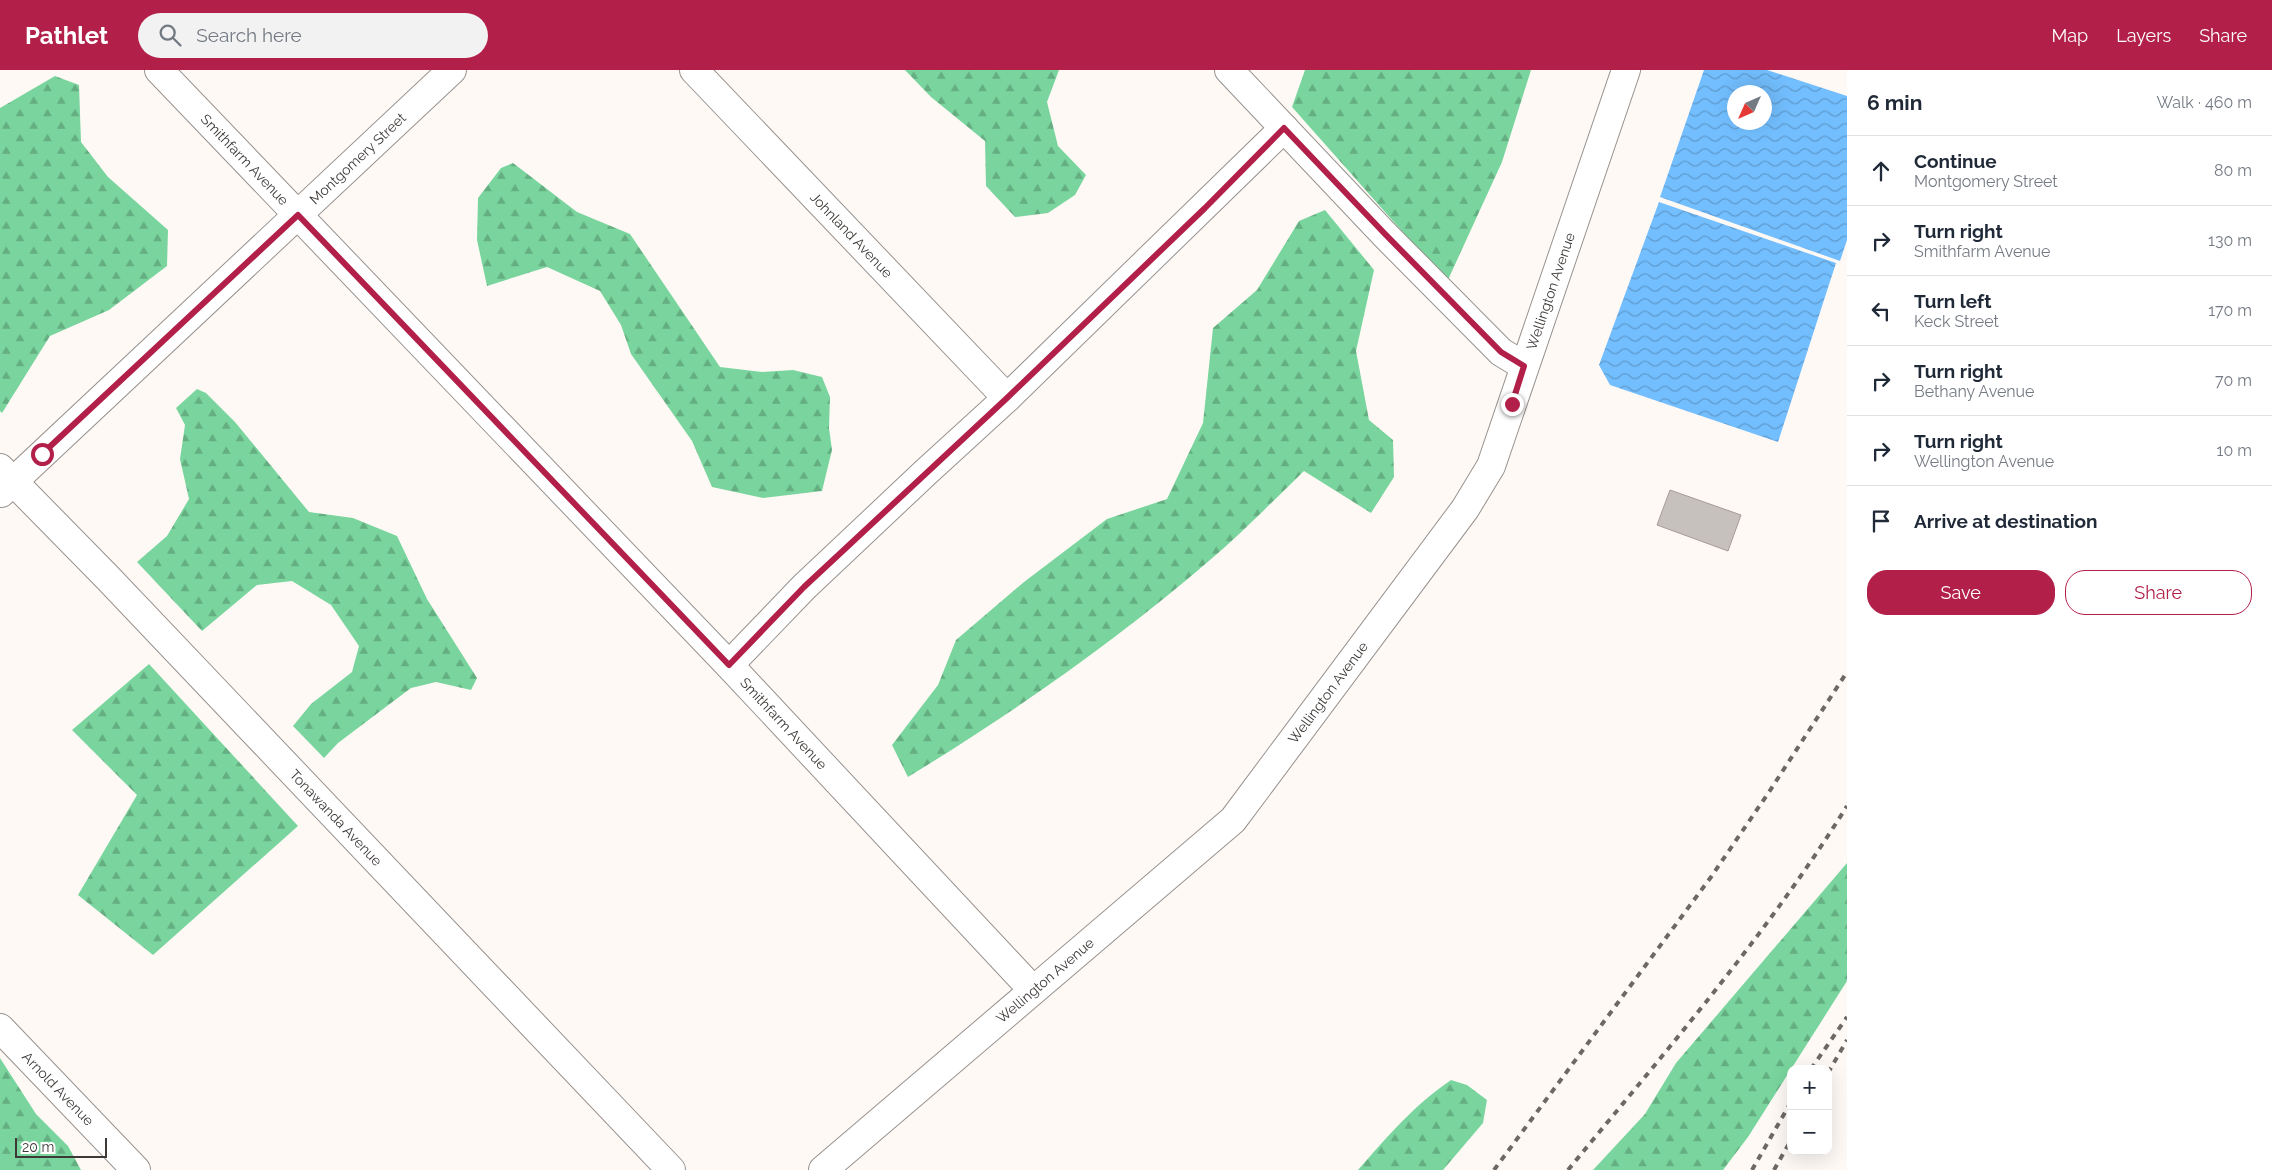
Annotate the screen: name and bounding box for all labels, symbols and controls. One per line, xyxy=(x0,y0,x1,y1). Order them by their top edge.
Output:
search box xyxy=(138,13,488,58)
text: Pathlet xyxy=(25,21,108,50)
icon: search xyxy=(156,21,184,49)
text: Search here xyxy=(196,24,302,46)
text: Map xyxy=(2052,25,2088,46)
text: Layers xyxy=(2116,25,2171,46)
text: Share xyxy=(2199,25,2247,46)
north arrow xyxy=(1727,85,1772,130)
text: 6 min xyxy=(1867,90,1922,115)
text: Walk · 460 m xyxy=(2156,93,2252,112)
street label: Montgomery Street xyxy=(306,109,409,207)
street label: Smithfarm Avenue xyxy=(198,111,292,208)
text: Continue xyxy=(1914,150,1997,172)
icon: ahead xyxy=(1867,157,1895,185)
text: 80 m xyxy=(2214,161,2252,180)
text: Montgomery Street xyxy=(1914,172,2058,191)
street label: Johnland Avenue xyxy=(807,189,896,281)
text: Turn right xyxy=(1914,220,2003,242)
icon: right xyxy=(1867,227,1895,255)
street label: Wellington Avenue xyxy=(1523,230,1578,352)
text: 130 m xyxy=(2208,231,2252,250)
text: Smithfarm Avenue xyxy=(1914,242,2051,261)
text: Turn left xyxy=(1914,290,1991,312)
icon: left xyxy=(1867,297,1895,325)
text: 170 m xyxy=(2208,301,2252,320)
text: Keck Street xyxy=(1914,312,1999,331)
text: Turn right xyxy=(1914,360,2003,382)
icon: right xyxy=(1867,367,1895,395)
text: 70 m xyxy=(2215,371,2252,390)
text: Bethany Avenue xyxy=(1914,382,2035,401)
route end xyxy=(1501,393,1524,416)
text: Turn right xyxy=(1914,430,2003,452)
icon: right xyxy=(1867,437,1895,465)
text: 10 m xyxy=(2217,441,2252,460)
route start xyxy=(31,443,54,466)
text: Wellington Avenue xyxy=(1914,452,2054,471)
icon: arrive xyxy=(1867,507,1895,535)
text: Arrive at destination xyxy=(1914,510,2098,532)
button: Save xyxy=(1867,570,2055,615)
button: Share xyxy=(2065,570,2252,615)
street label: Wellington Avenue xyxy=(1285,639,1371,747)
street label: Smithfarm Avenue xyxy=(737,674,830,773)
street label: Tonawanda Avenue xyxy=(287,766,385,869)
street label: Wellington Avenue xyxy=(993,934,1097,1026)
street label: Arnold Avenue xyxy=(19,1049,97,1129)
map controls xyxy=(1787,1065,1832,1155)
button: + xyxy=(1787,1065,1832,1110)
button: − xyxy=(1787,1110,1832,1155)
scale bar xyxy=(15,1135,108,1158)
text: 20 m xyxy=(22,1139,54,1155)

